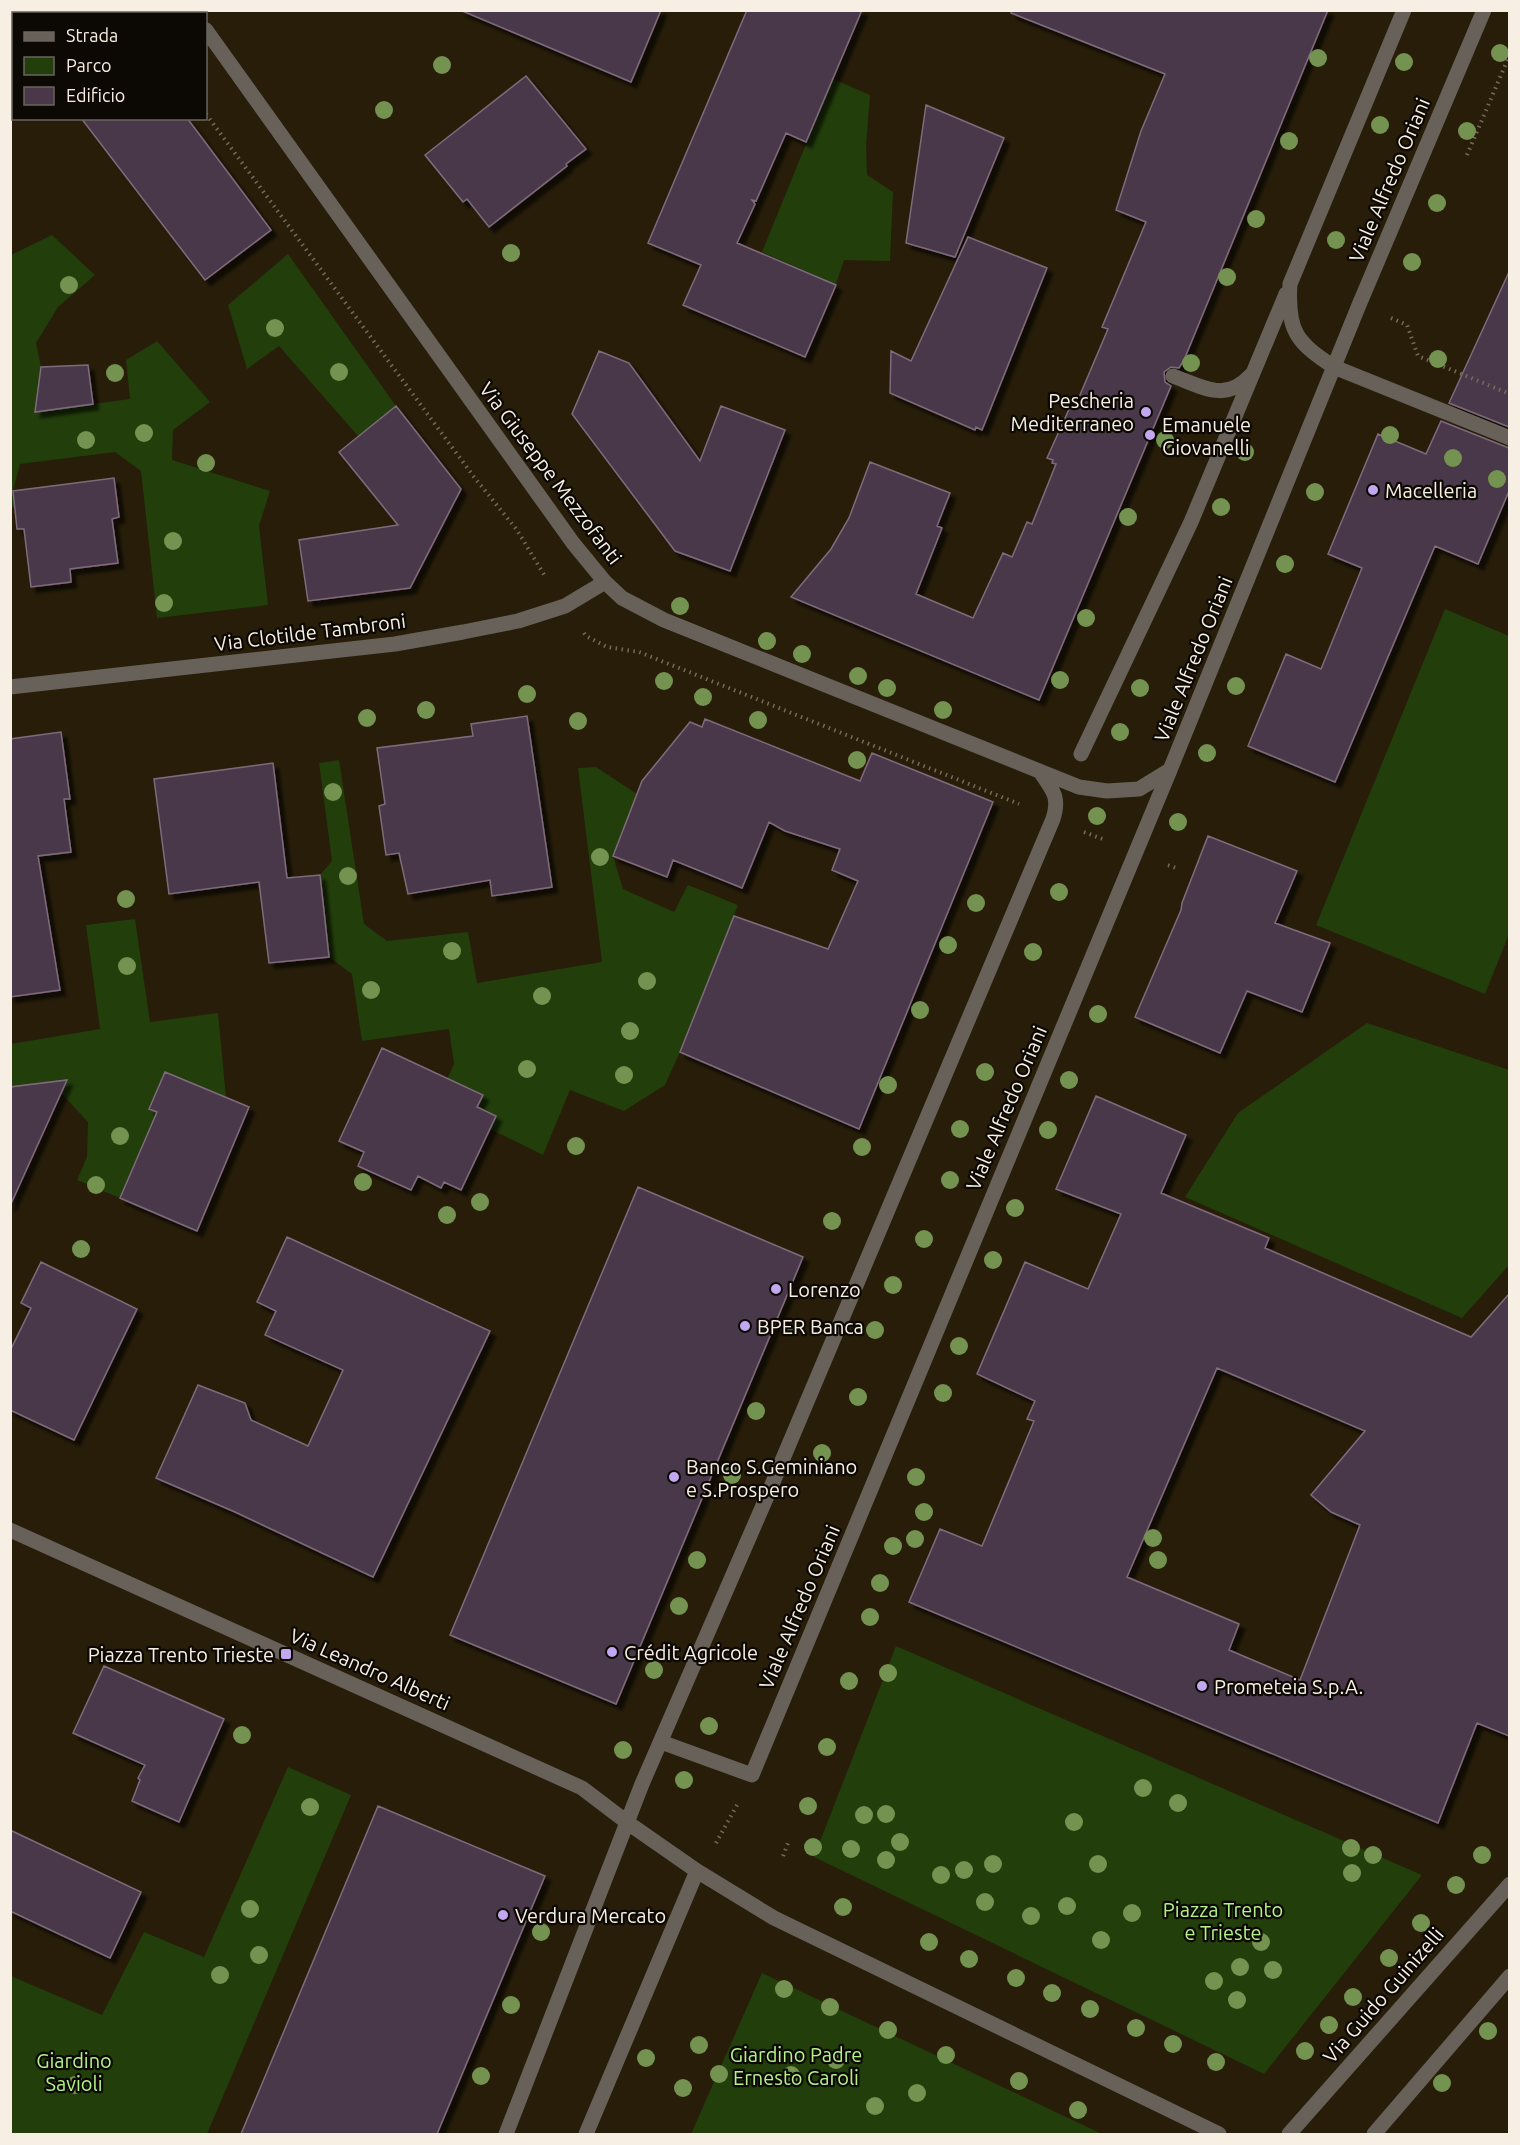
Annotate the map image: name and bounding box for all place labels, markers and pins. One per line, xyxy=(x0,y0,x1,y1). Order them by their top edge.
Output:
place label: Pescheria Mediterraneo xyxy=(1011,389,1134,435)
marker: Pescheria Mediterraneo xyxy=(1139,405,1153,419)
place label: Emanuele Giovanelli xyxy=(1162,413,1251,459)
marker: Emanuele Giovanelli xyxy=(1143,428,1157,442)
place label: Macelleria xyxy=(1385,479,1477,502)
marker: Macelleria xyxy=(1366,483,1380,497)
place label: Lorenzo xyxy=(788,1278,861,1301)
marker: Lorenzo xyxy=(769,1282,783,1296)
place label: BPER Banca xyxy=(757,1315,864,1338)
marker: BPER Banca xyxy=(738,1319,752,1333)
place label: Banco S.Geminiano e S.Prospero xyxy=(686,1455,857,1501)
marker: Banco S.Geminiano e S.Prospero xyxy=(667,1470,681,1484)
place label: Crédit Agricole xyxy=(624,1641,758,1664)
place label: Piazza Trento Trieste xyxy=(88,1643,274,1666)
marker: Crédit Agricole xyxy=(605,1645,619,1659)
marker: Piazza Trento Trieste xyxy=(279,1647,293,1661)
place label: Prometeia S.p.A. xyxy=(1214,1675,1363,1698)
marker: Prometeia S.p.A. xyxy=(1195,1679,1209,1693)
place label: Verdura Mercato xyxy=(515,1904,666,1927)
marker: Verdura Mercato xyxy=(496,1908,510,1922)

